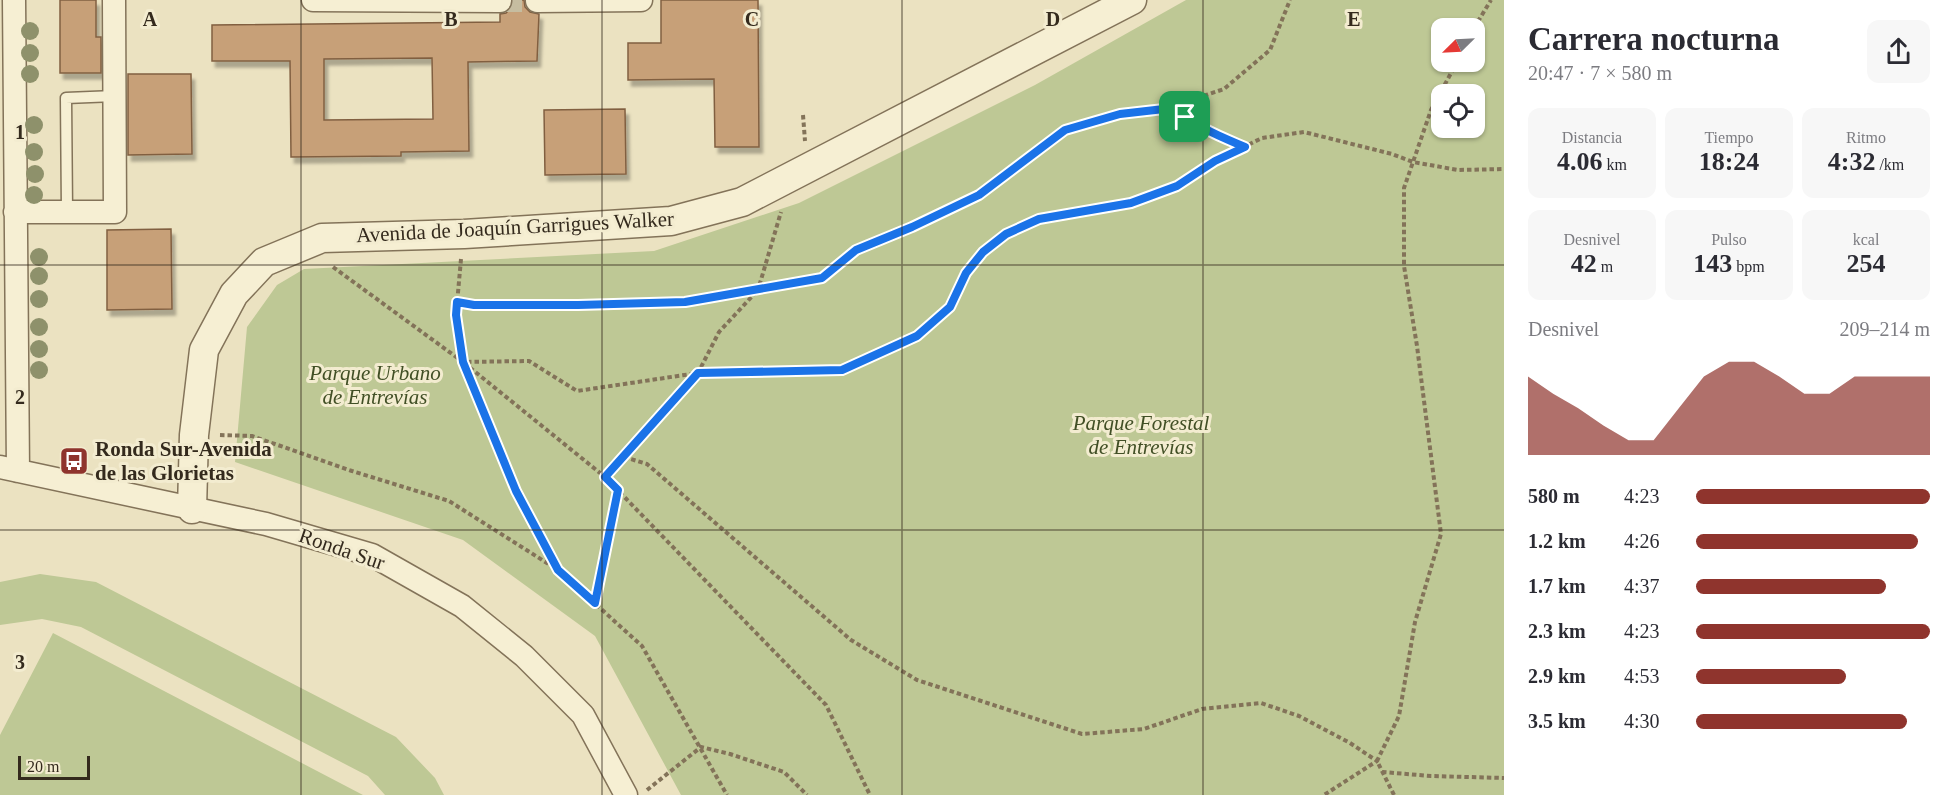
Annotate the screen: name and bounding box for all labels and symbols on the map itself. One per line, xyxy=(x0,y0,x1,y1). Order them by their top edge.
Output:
text: A xyxy=(143,8,158,30)
text: B xyxy=(444,8,458,30)
text: C xyxy=(745,8,759,30)
text: D xyxy=(1046,8,1060,30)
text: E xyxy=(1347,8,1361,30)
north arrow xyxy=(1431,18,1485,72)
pin xyxy=(1159,91,1210,142)
text: 1 xyxy=(15,121,25,143)
street label: Avenida de Joaquín Garrigues Walker xyxy=(355,207,675,247)
park label: Parque Urbano de Entrevías xyxy=(308,361,441,409)
text: 2 xyxy=(15,386,25,408)
park label: Parque Forestal de Entrevías xyxy=(1072,411,1209,459)
place label: Ronda Sur-Avenida de las Glorietas xyxy=(95,437,272,485)
bus stop icon: Ronda Sur-Avenida de las Glorietas xyxy=(58,445,90,477)
street label: Ronda Sur xyxy=(296,523,388,575)
text: 3 xyxy=(15,651,25,673)
scale bar xyxy=(18,753,90,780)

